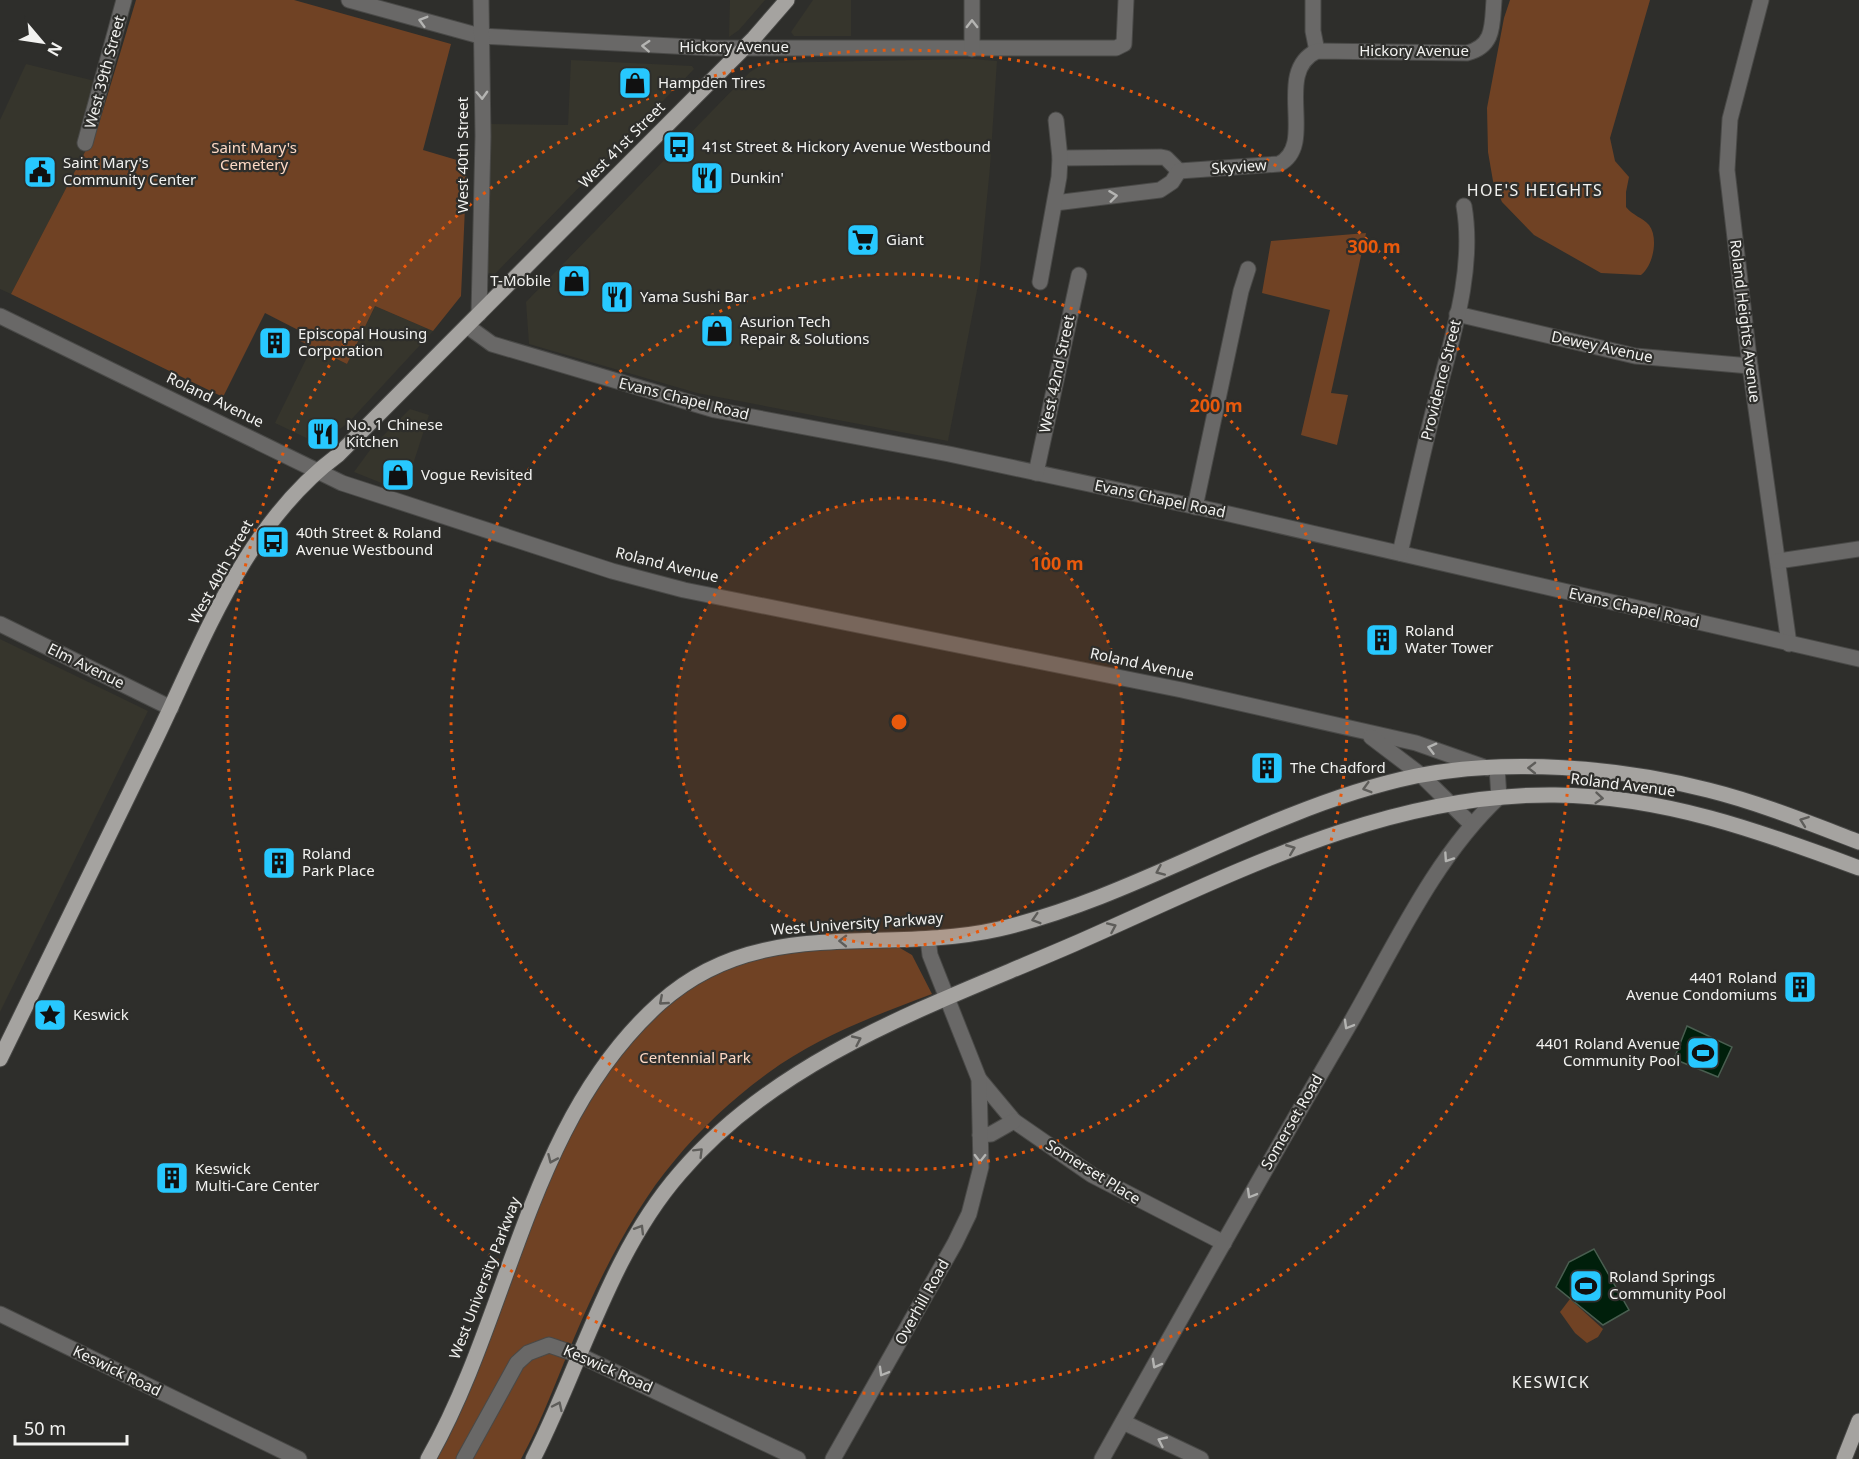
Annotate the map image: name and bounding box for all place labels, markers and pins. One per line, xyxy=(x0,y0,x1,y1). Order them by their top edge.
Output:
shop icon: Hampden Tires xyxy=(617,65,653,101)
place label: Hampden Tires xyxy=(658,72,765,92)
bus stop icon: 41st Street & Hickory Avenue Westbound xyxy=(661,129,697,165)
place label: 41st Street & Hickory Avenue Westbound xyxy=(702,136,991,156)
place label: Saint Mary's Community Center xyxy=(63,152,196,189)
public building icon: Saint Mary's Community Center xyxy=(22,154,58,190)
restaurant icon: Dunkin' xyxy=(689,160,725,196)
place label: Dunkin' xyxy=(730,167,784,187)
supermarket icon: Giant xyxy=(845,222,881,258)
place label: Giant xyxy=(886,229,924,249)
shop icon: T-Mobile xyxy=(556,263,592,299)
place label: T-Mobile xyxy=(490,270,551,290)
restaurant icon: Yama Sushi Bar xyxy=(599,279,635,315)
place label: Yama Sushi Bar xyxy=(640,286,749,306)
place label: Asurion Tech Repair & Solutions xyxy=(740,311,870,348)
shop icon: Asurion Tech Repair & Solutions xyxy=(699,313,735,349)
place label: Episcopal Housing Corporation xyxy=(298,323,427,360)
building icon: Episcopal Housing Corporation xyxy=(257,325,293,361)
place label: No. 1 Chinese Kitchen xyxy=(346,414,443,451)
restaurant icon: No. 1 Chinese Kitchen xyxy=(305,416,341,452)
shop icon: Vogue Revisited xyxy=(380,457,416,493)
place label: Vogue Revisited xyxy=(421,464,533,484)
place label: 40th Street & Roland Avenue Westbound xyxy=(296,522,442,559)
bus stop icon: 40th Street & Roland Avenue Westbound xyxy=(255,524,291,560)
place label: Roland Water Tower xyxy=(1405,620,1494,657)
building icon: Roland Water Tower xyxy=(1364,622,1400,658)
centre of rings xyxy=(889,712,909,732)
building icon: The Chadford xyxy=(1249,750,1285,786)
place label: The Chadford xyxy=(1290,757,1386,777)
place label: Roland Park Place xyxy=(302,843,375,880)
building icon: Roland Park Place xyxy=(261,845,297,881)
place label: 4401 Roland Avenue Condomiums xyxy=(1626,967,1777,1004)
building icon: 4401 Roland Avenue Condomiums xyxy=(1782,969,1818,1005)
place icon: Keswick xyxy=(32,997,68,1033)
place label: Keswick xyxy=(73,1004,129,1024)
place label: 4401 Roland Avenue Community Pool xyxy=(1536,1033,1680,1070)
sports icon: 4401 Roland Avenue Community Pool xyxy=(1685,1035,1721,1071)
place label: Keswick Multi-Care Center xyxy=(195,1158,319,1195)
building icon: Keswick Multi-Care Center xyxy=(154,1160,190,1196)
place label: Roland Springs Community Pool xyxy=(1609,1266,1726,1303)
sports icon: Roland Springs Community Pool xyxy=(1568,1268,1604,1304)

